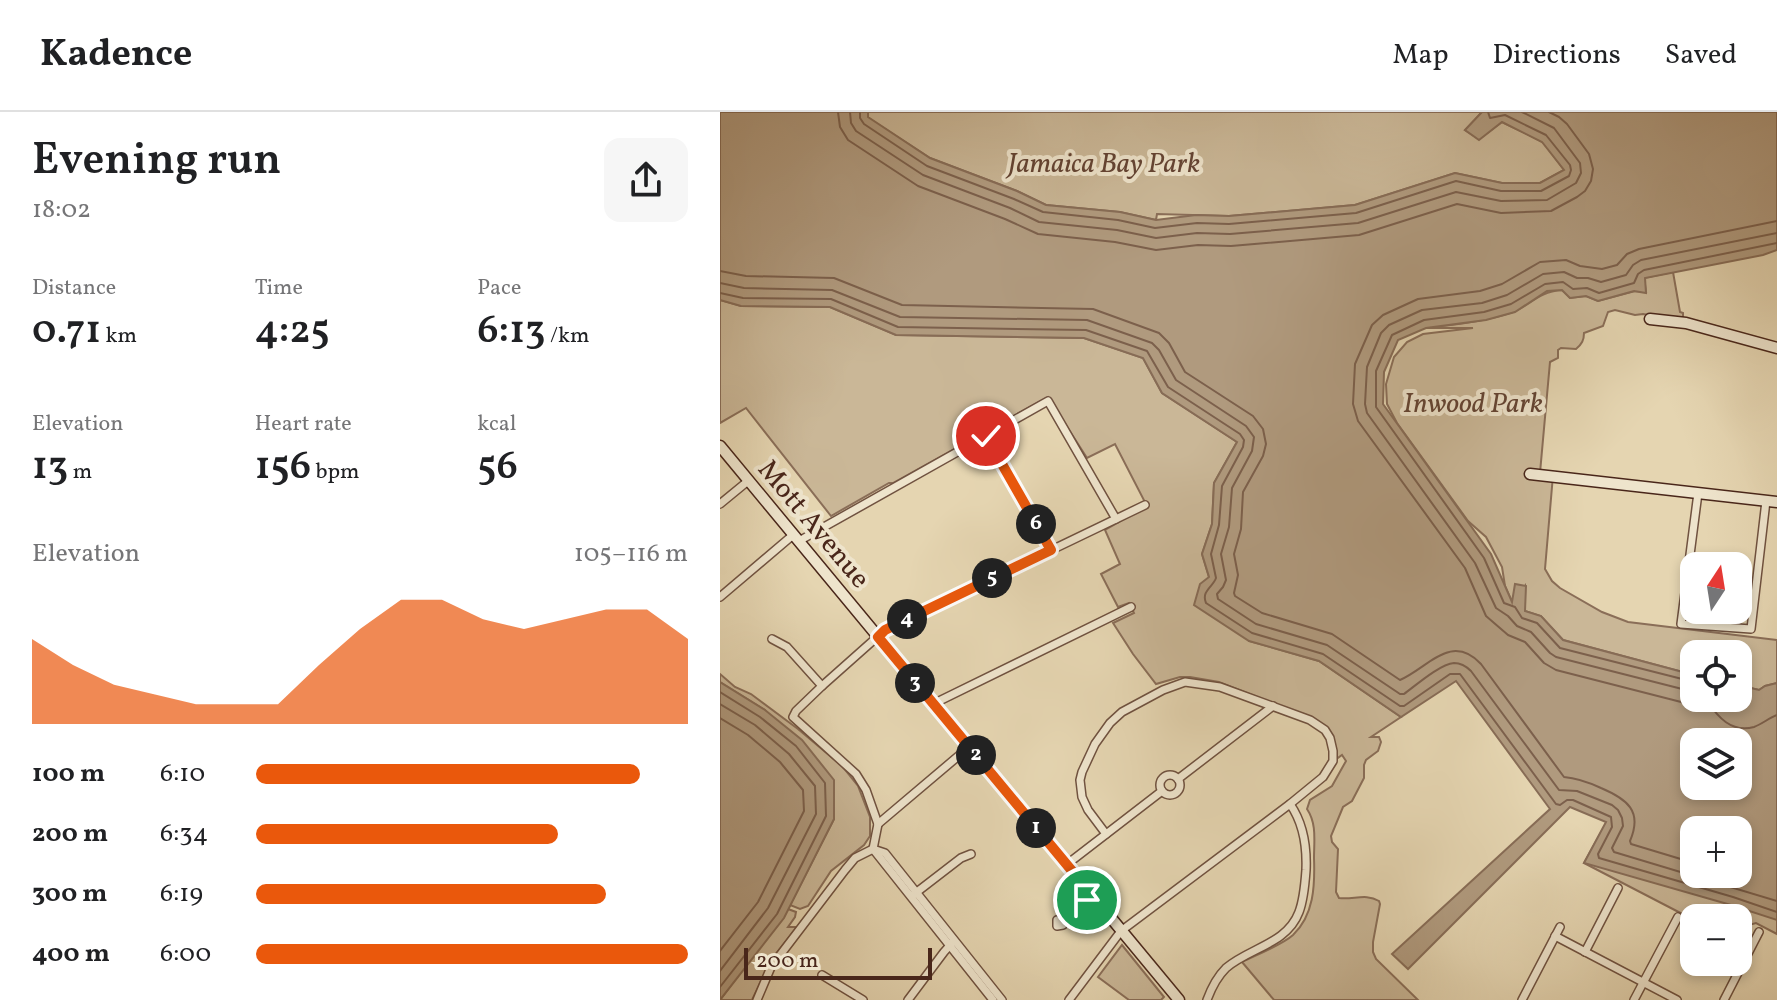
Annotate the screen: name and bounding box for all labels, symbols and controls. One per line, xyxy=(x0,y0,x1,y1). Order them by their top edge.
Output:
text: Kadence xyxy=(40,29,192,82)
text: Map xyxy=(1393,36,1449,75)
text: Directions xyxy=(1493,36,1621,75)
text: Saved xyxy=(1665,36,1737,75)
text: Evening run xyxy=(32,131,281,192)
button: share xyxy=(604,138,688,222)
park label: Jamaica Bay Park xyxy=(1005,145,1200,184)
text: 18:02 xyxy=(32,192,91,228)
text: Distance xyxy=(32,273,116,304)
text: Time xyxy=(255,273,303,304)
text: Pace xyxy=(477,273,521,304)
text: 0.71 xyxy=(32,304,101,360)
text: 4:25 xyxy=(255,304,330,360)
text: 6:13 xyxy=(477,304,546,360)
text: km xyxy=(101,321,137,352)
text: /km xyxy=(546,321,589,352)
park label: Inwood Park xyxy=(1403,385,1543,424)
pin xyxy=(952,402,1020,470)
text: Elevation xyxy=(32,409,123,440)
text: Heart rate xyxy=(255,409,352,440)
text: kcal xyxy=(477,409,516,440)
icon: check xyxy=(964,414,1008,458)
text: 13 xyxy=(32,440,68,496)
text: 156 xyxy=(255,440,311,496)
text: 56 xyxy=(477,440,518,496)
street label: Mott Avenue xyxy=(748,452,878,597)
text: m xyxy=(68,457,92,488)
text: bpm xyxy=(311,457,360,488)
pin: 6 xyxy=(1016,504,1056,544)
text: 6 xyxy=(1030,508,1042,539)
text: Elevation xyxy=(32,536,140,572)
text: 105–116 m xyxy=(574,536,688,572)
north arrow xyxy=(1680,552,1752,624)
map controls xyxy=(1680,552,1752,976)
pin: 5 xyxy=(972,558,1012,598)
text: 5 xyxy=(987,562,997,593)
pin: 4 xyxy=(887,599,927,639)
text: 4 xyxy=(900,603,914,634)
button: locate xyxy=(1680,640,1752,712)
pin: 3 xyxy=(895,663,935,703)
text: 3 xyxy=(909,667,921,698)
button: layers xyxy=(1680,728,1752,800)
pin: 2 xyxy=(956,735,996,775)
text: 2 xyxy=(970,739,982,770)
text: 100 m xyxy=(32,756,105,792)
text: 6:10 xyxy=(160,756,205,792)
pin: 1 xyxy=(1016,808,1056,848)
text: 1 xyxy=(1032,812,1040,843)
text: 200 m xyxy=(32,816,108,852)
text: 6:34 xyxy=(160,816,208,852)
button: + xyxy=(1680,816,1752,888)
pin xyxy=(1053,866,1121,934)
text: 300 m xyxy=(32,876,108,912)
text: 6:19 xyxy=(160,876,203,912)
icon: arrive xyxy=(1065,878,1109,922)
button: − xyxy=(1680,904,1752,976)
text: 400 m xyxy=(32,936,110,972)
text: 6:00 xyxy=(160,936,211,972)
scale bar xyxy=(744,944,932,980)
text: 200 m xyxy=(756,946,818,977)

